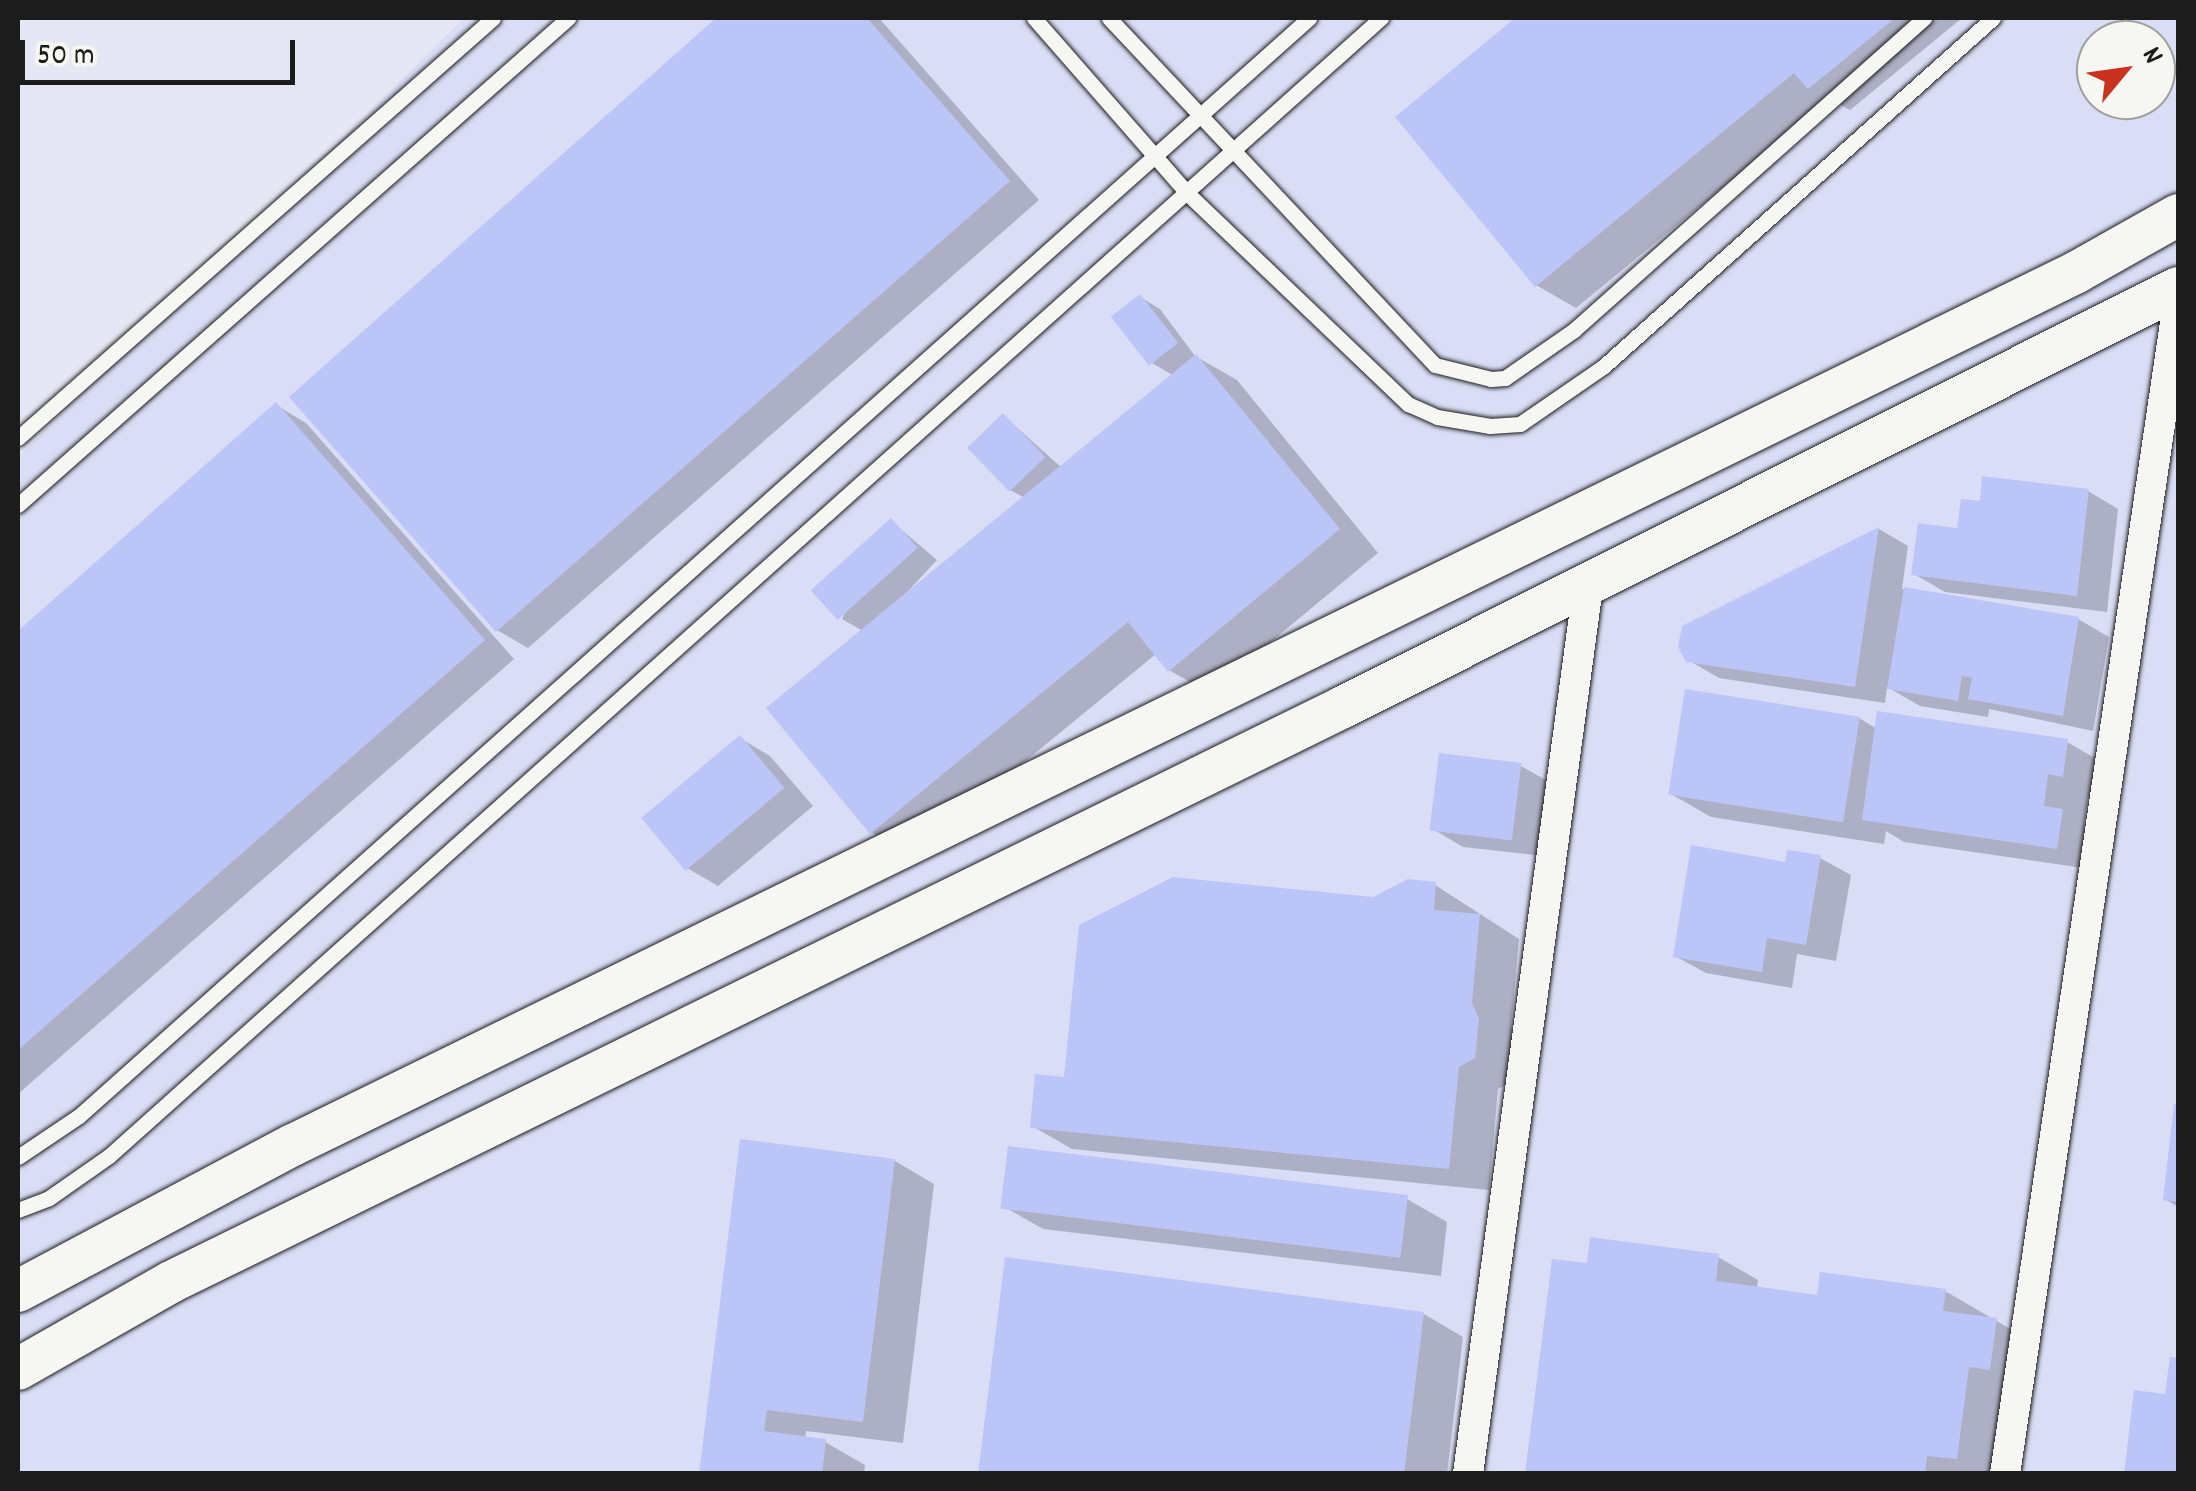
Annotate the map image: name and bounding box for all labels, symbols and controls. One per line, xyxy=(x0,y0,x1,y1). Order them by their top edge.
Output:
scale bar xyxy=(25,20,300,82)
north arrow xyxy=(2076,20,2176,120)
text: 50 m xyxy=(37,36,95,79)
text: N xyxy=(2130,41,2171,72)

